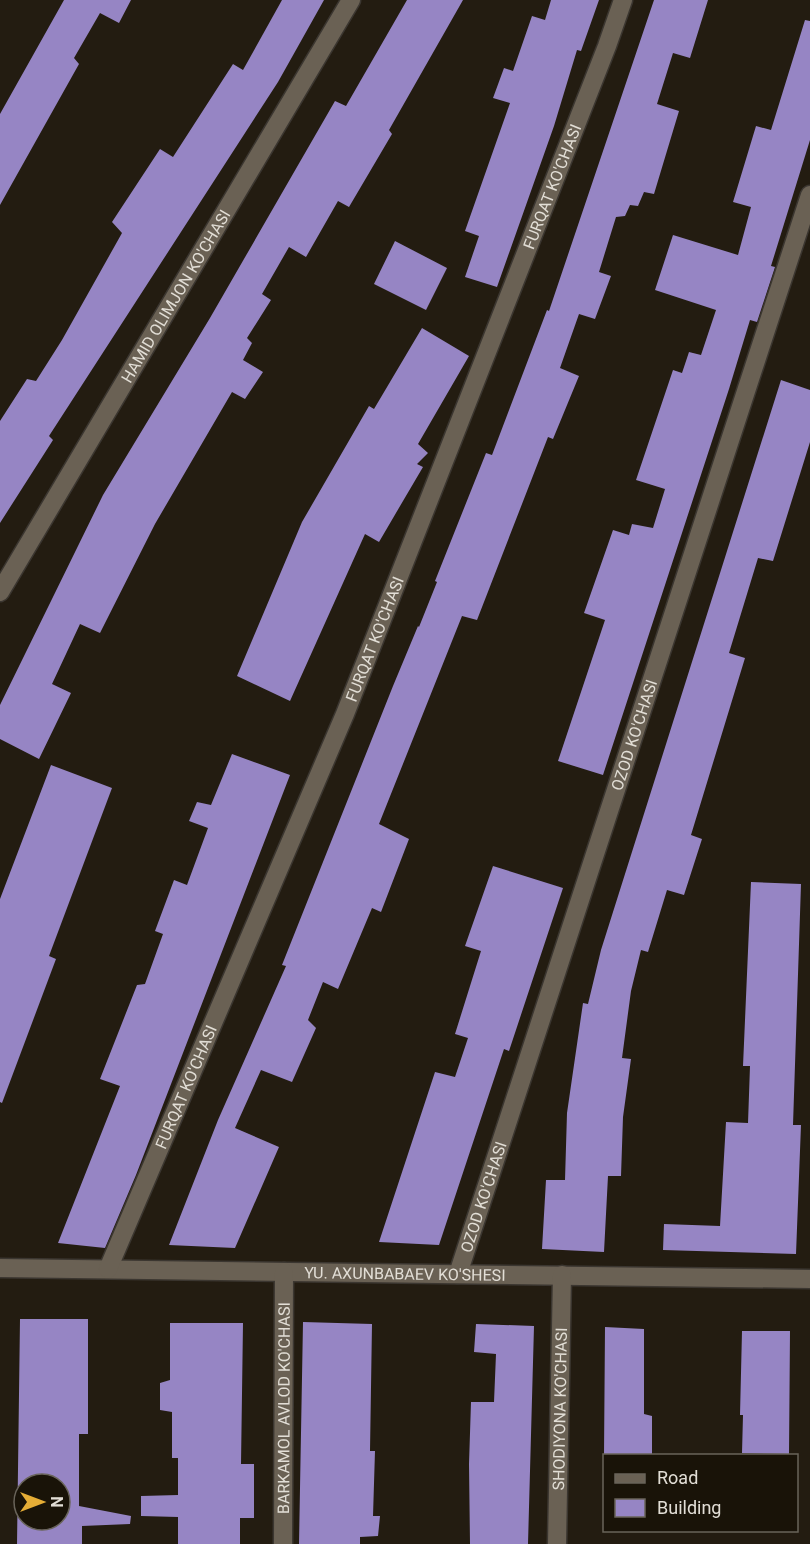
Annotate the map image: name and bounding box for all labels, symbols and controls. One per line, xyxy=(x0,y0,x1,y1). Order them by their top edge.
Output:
street label: FURQAT KO'CHASI xyxy=(519,122,585,252)
street label: HAMID OLIMJON KO'CHASI xyxy=(117,206,235,386)
street label: FURQAT KO'CHASI xyxy=(342,574,408,704)
street label: OZOD KO'CHASI xyxy=(607,677,661,793)
street label: FURQAT KO'CHASI xyxy=(151,1022,221,1152)
street label: OZOD KO'CHASI xyxy=(457,1139,511,1255)
street label: YU. AXUNBABAEV KO'SHESI xyxy=(304,1263,506,1285)
street label: BARKAMOL AVLOD KO'CHASI xyxy=(274,1302,294,1514)
street label: SHODIYONA KO'CHASI xyxy=(549,1327,571,1491)
legend xyxy=(603,1454,798,1532)
text: Road xyxy=(657,1467,698,1488)
north arrow xyxy=(12,1472,72,1532)
text: N xyxy=(47,1496,66,1508)
text: Building xyxy=(657,1497,721,1518)

